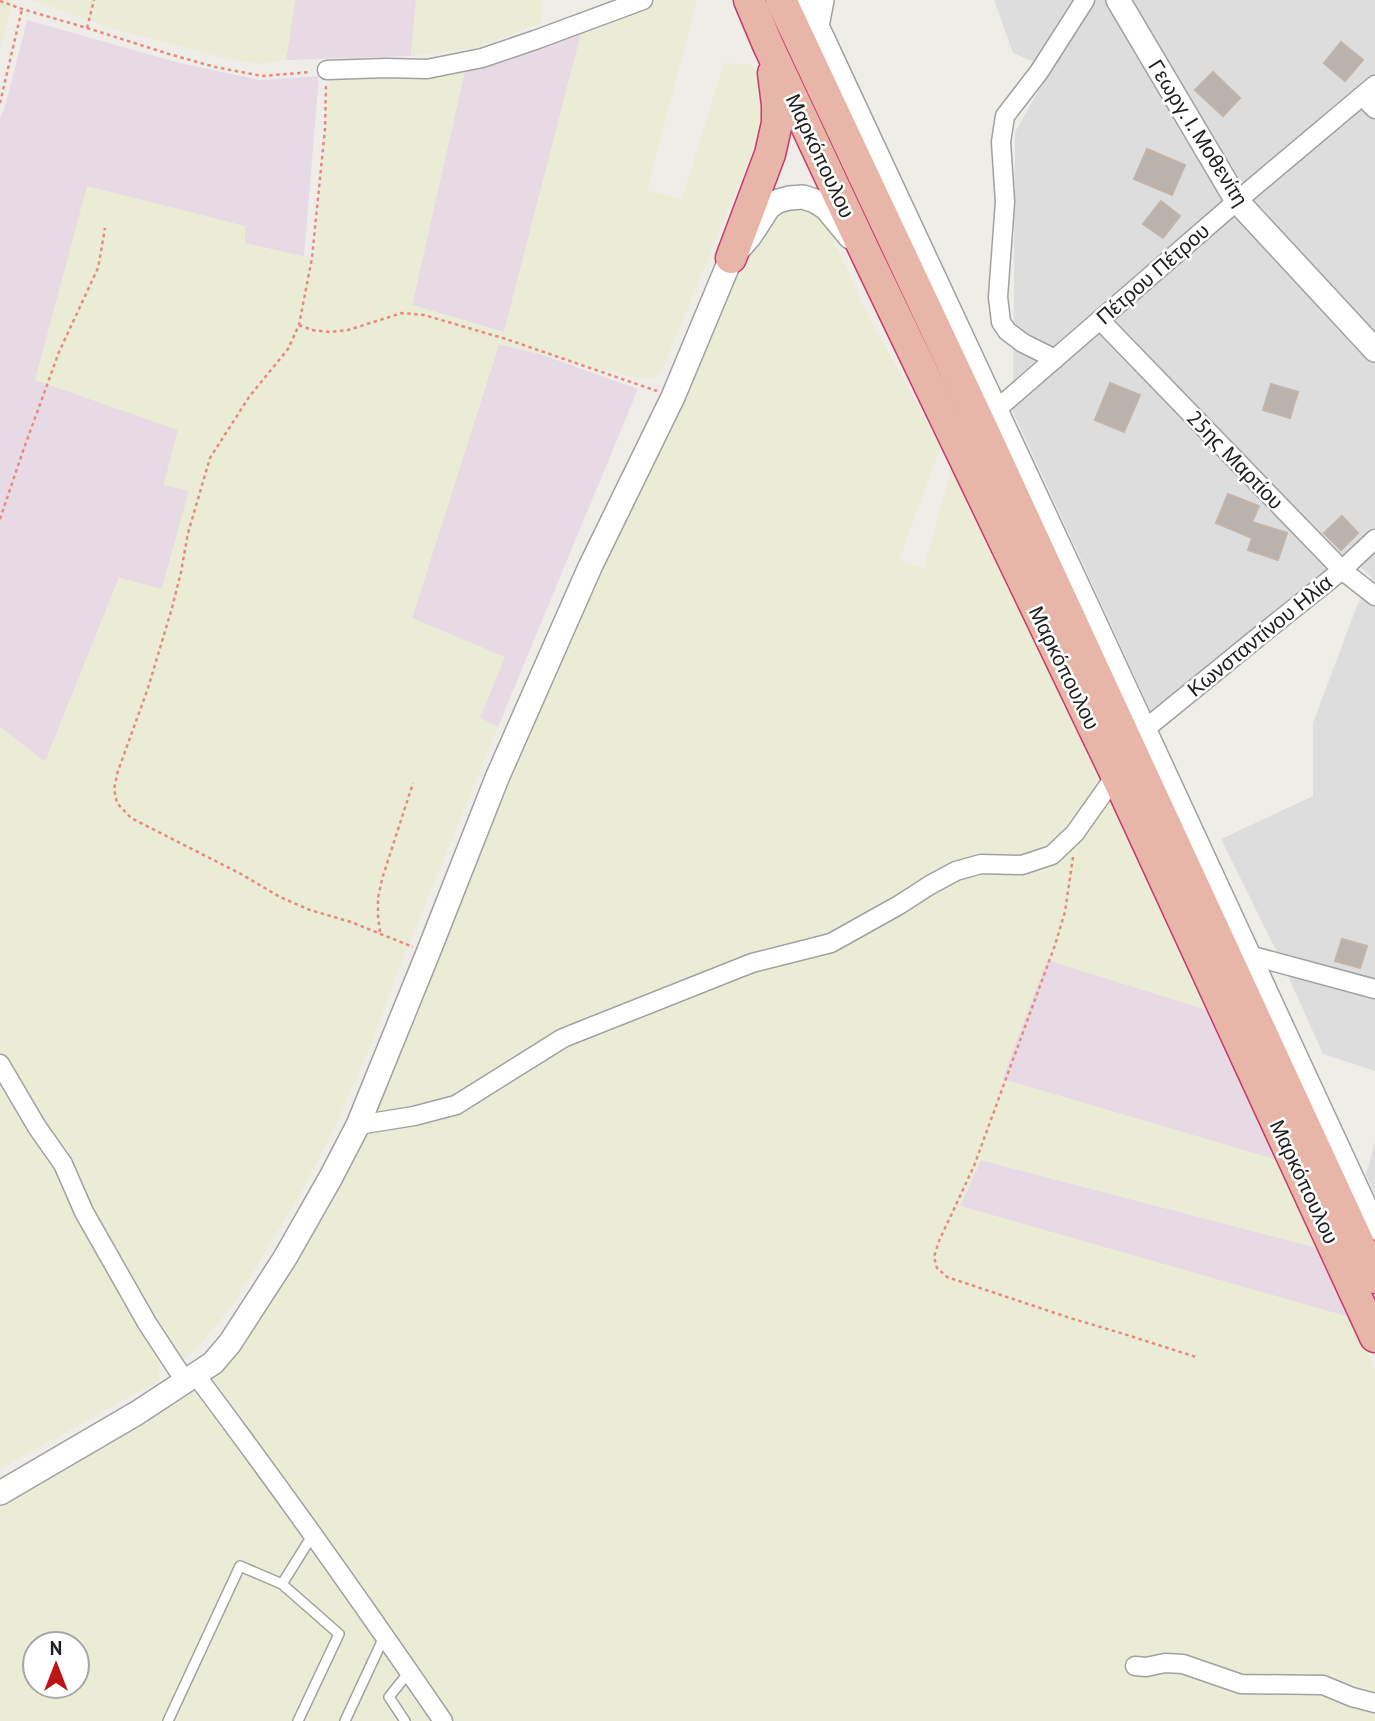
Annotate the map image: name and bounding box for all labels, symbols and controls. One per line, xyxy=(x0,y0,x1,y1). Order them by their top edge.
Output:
street label: Γεωργ. Ι. Μοθενίτη xyxy=(1142,54,1254,211)
street label: Μαρκόπουλου xyxy=(780,89,861,222)
street label: Πέτρου Πέτρου xyxy=(1090,217,1215,330)
street label: 25ης Μαρτίου xyxy=(1181,404,1289,515)
street label: Κωνσταντίνου Ηλία xyxy=(1182,569,1338,702)
street label: Μαρκόπουλου xyxy=(1023,602,1106,734)
street label: Μαρκόπουλου xyxy=(1264,1115,1345,1248)
north arrow xyxy=(21,1630,91,1700)
text: N xyxy=(50,1636,62,1660)

